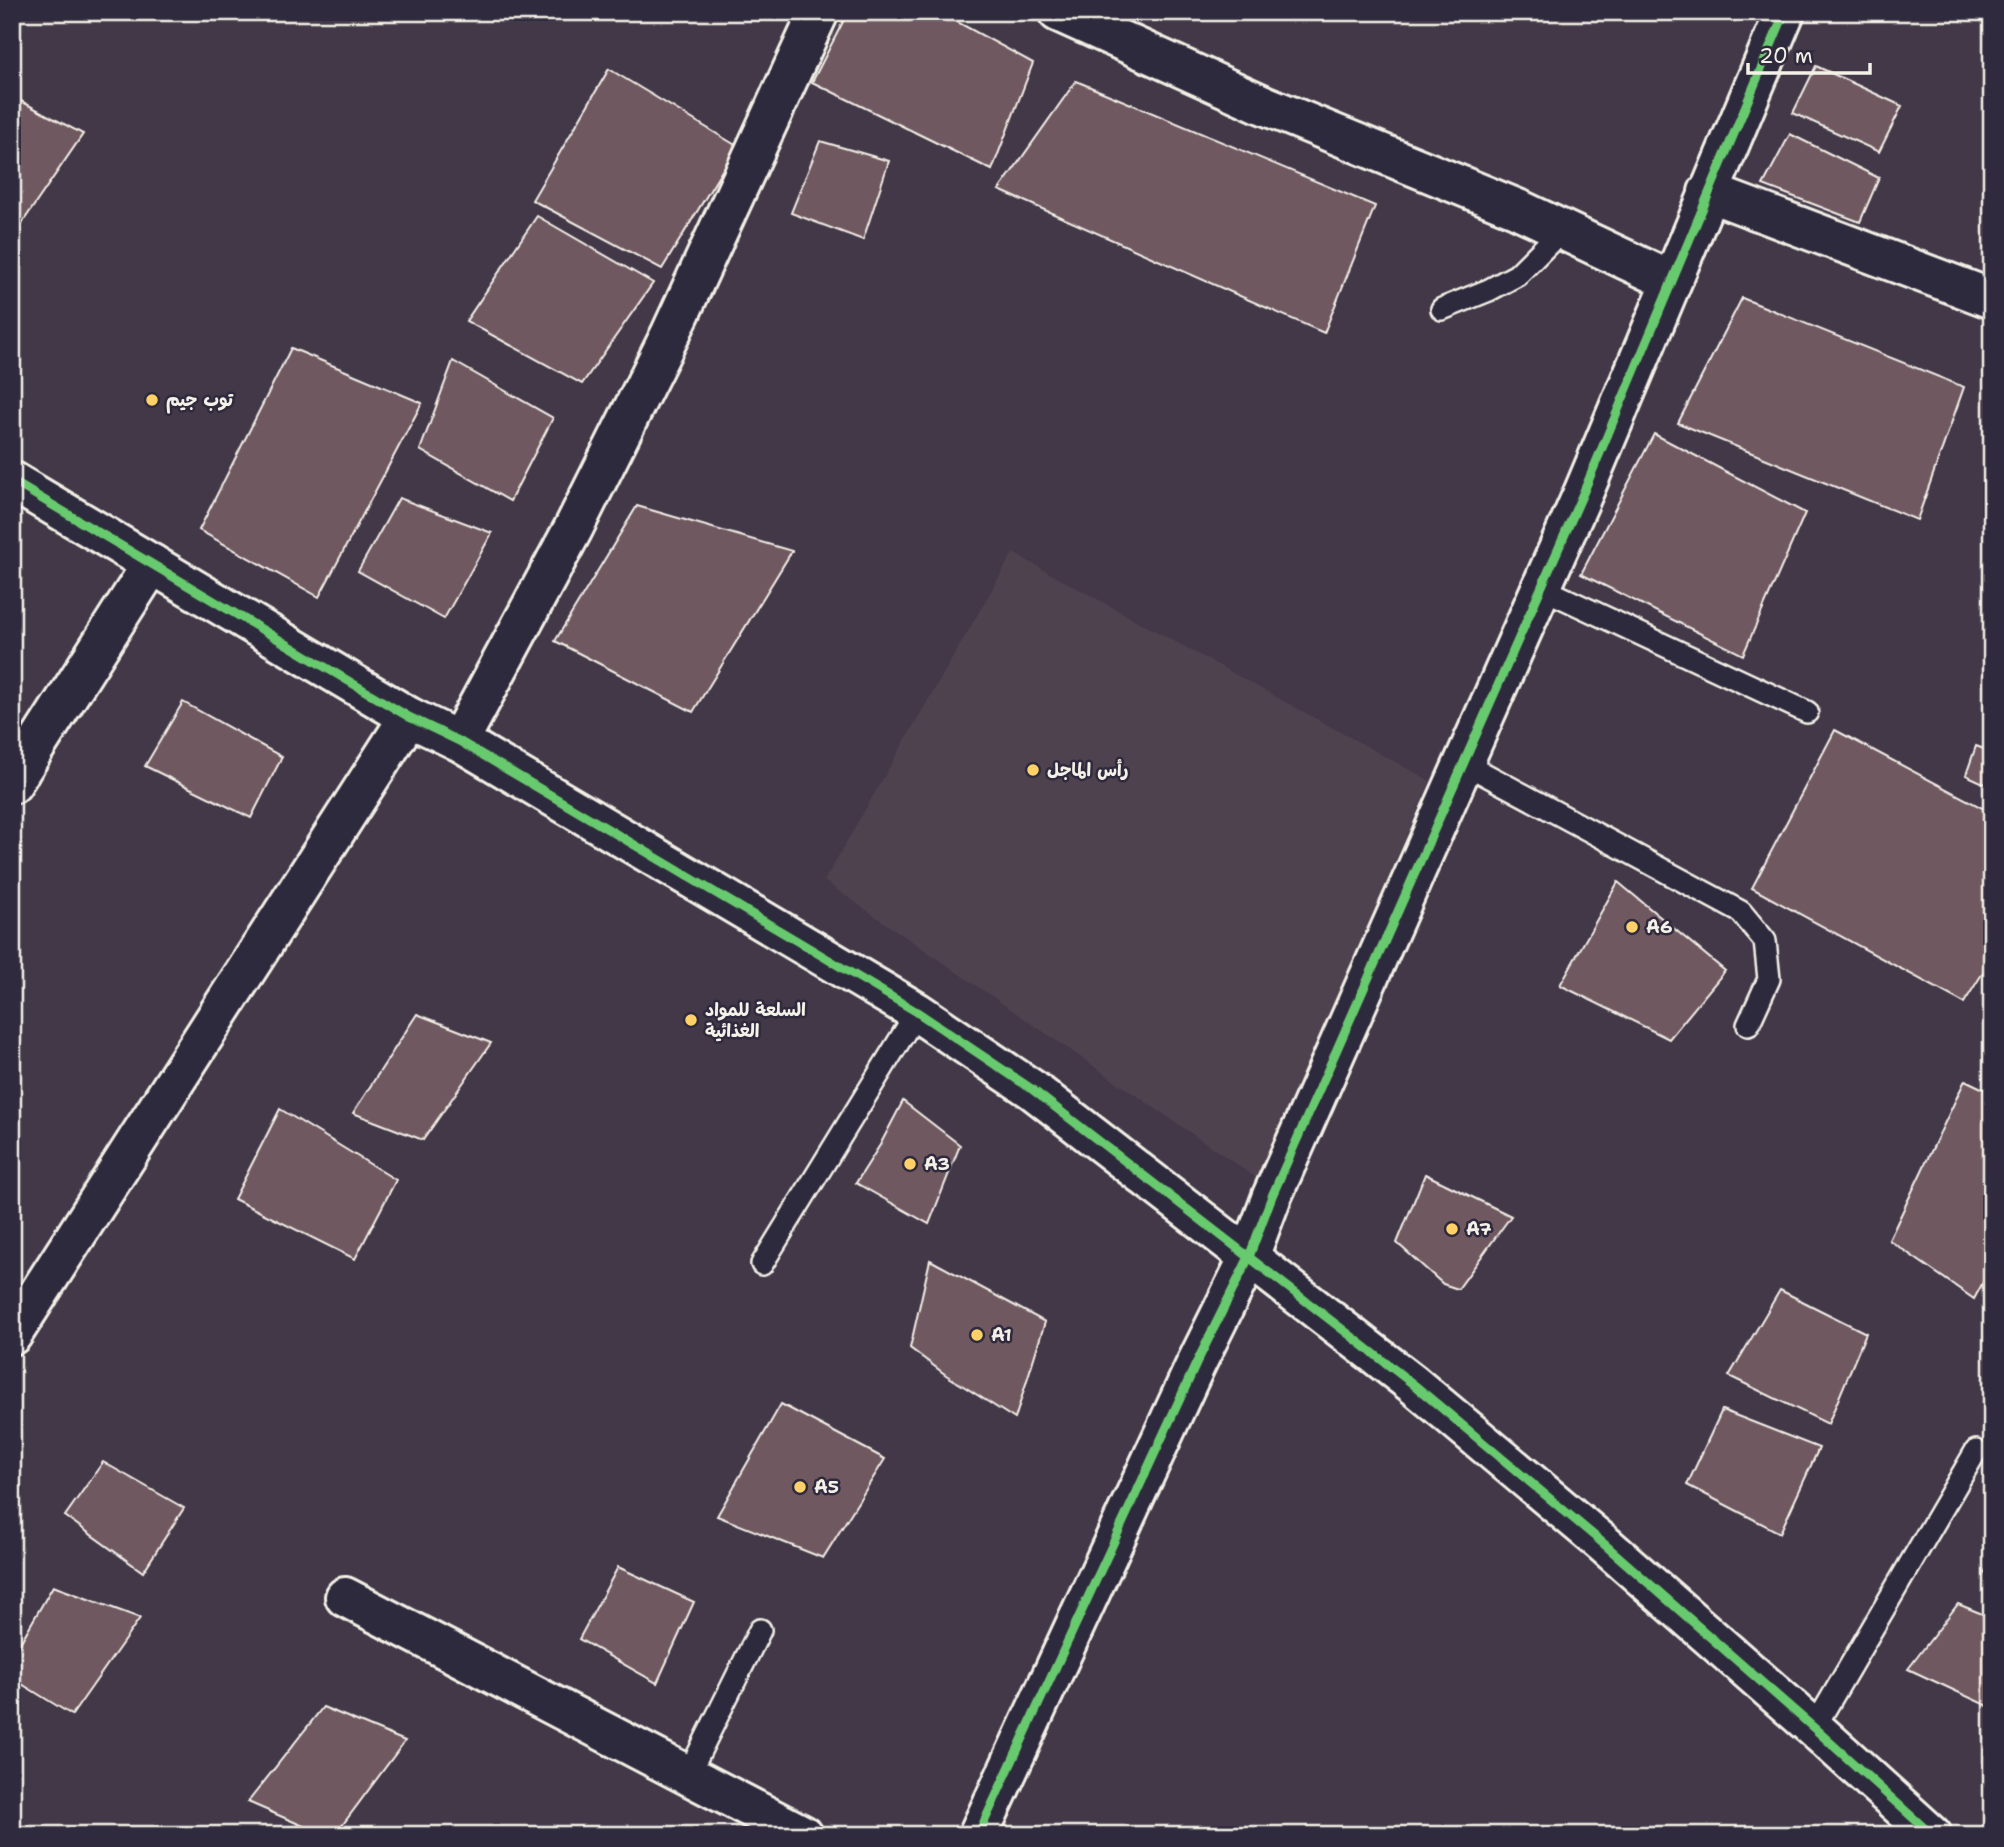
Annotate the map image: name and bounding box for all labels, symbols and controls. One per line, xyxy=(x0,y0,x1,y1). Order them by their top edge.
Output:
scale bar xyxy=(1748,32,1871,76)
text: 20 m xyxy=(1759,42,1813,70)
place label: توب جيم xyxy=(166,388,234,414)
marker: توب جيم xyxy=(144,392,160,408)
place label: رأس الماجل xyxy=(1047,758,1129,782)
marker: رأس الماجل xyxy=(1025,762,1041,778)
place label: A6 xyxy=(1646,915,1673,939)
marker: A6 xyxy=(1624,919,1640,935)
place label: السلعة للمواد الغذائية xyxy=(705,998,806,1043)
marker: السلعة للمواد الغذائية xyxy=(683,1012,699,1028)
place label: A3 xyxy=(924,1152,950,1176)
marker: A3 xyxy=(902,1156,918,1172)
place label: A7 xyxy=(1466,1217,1492,1241)
marker: A7 xyxy=(1444,1221,1460,1237)
place label: A1 xyxy=(991,1323,1012,1347)
marker: A1 xyxy=(969,1327,985,1343)
place label: A5 xyxy=(814,1475,839,1499)
marker: A5 xyxy=(792,1479,808,1495)

